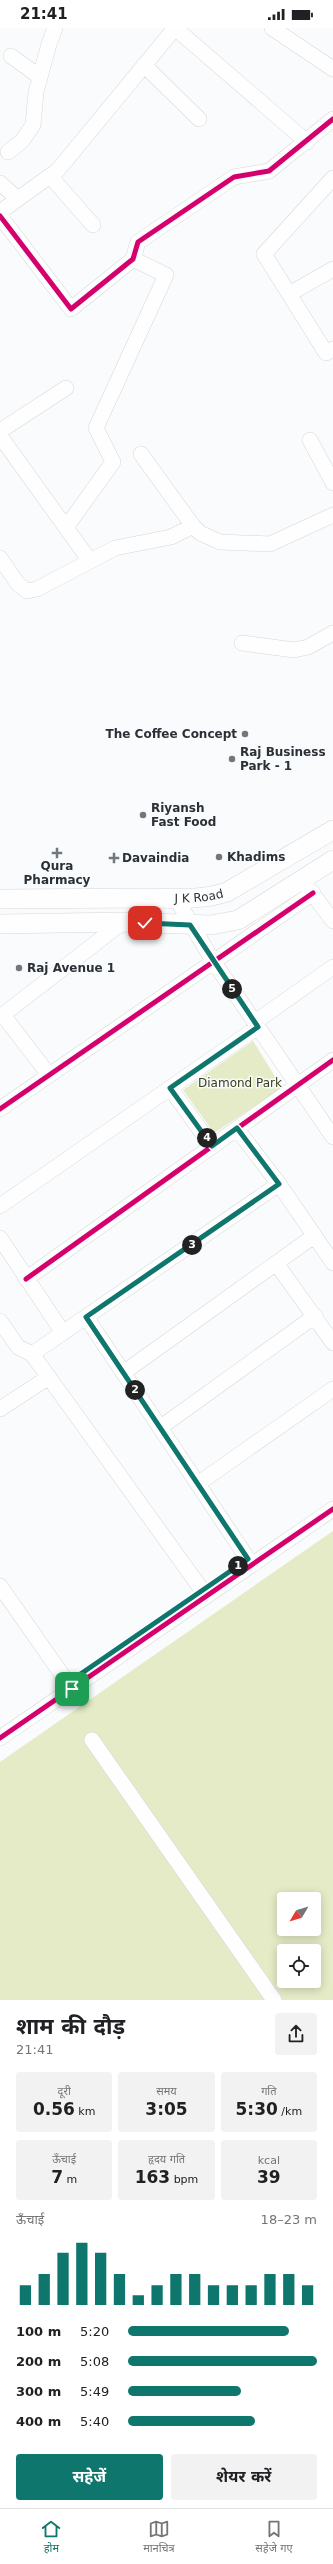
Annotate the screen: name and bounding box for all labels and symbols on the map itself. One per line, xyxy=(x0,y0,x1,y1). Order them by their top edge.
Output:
place label: The Coffee Concept xyxy=(106,727,237,741)
marker: The Coffee Concept xyxy=(240,729,250,739)
place label: Raj Business Park - 1 xyxy=(240,745,326,773)
marker: Raj Business Park - 1 xyxy=(227,754,237,764)
place label: Riyansh Fast Food xyxy=(151,801,216,829)
marker: Riyansh Fast Food xyxy=(138,810,148,820)
marker: Qura Pharmacy xyxy=(52,848,62,858)
place label: Khadims xyxy=(227,850,285,864)
place label: Davaindia xyxy=(122,851,189,865)
marker: Khadims xyxy=(214,852,224,862)
marker: Davaindia xyxy=(109,853,119,863)
place label: Qura Pharmacy xyxy=(24,859,91,887)
street label: J K Road xyxy=(174,886,225,905)
pin xyxy=(128,906,162,940)
place label: Raj Avenue 1 xyxy=(27,961,115,975)
marker: Raj Avenue 1 xyxy=(14,963,24,973)
pin: 5 xyxy=(222,979,242,999)
park label: Diamond Park xyxy=(198,1076,282,1090)
pin: 4 xyxy=(197,1128,217,1148)
pin: 3 xyxy=(182,1235,202,1255)
pin: 2 xyxy=(125,1380,145,1400)
pin: 1 xyxy=(228,1556,248,1576)
pin xyxy=(55,1672,89,1706)
north arrow xyxy=(277,1892,321,1936)

